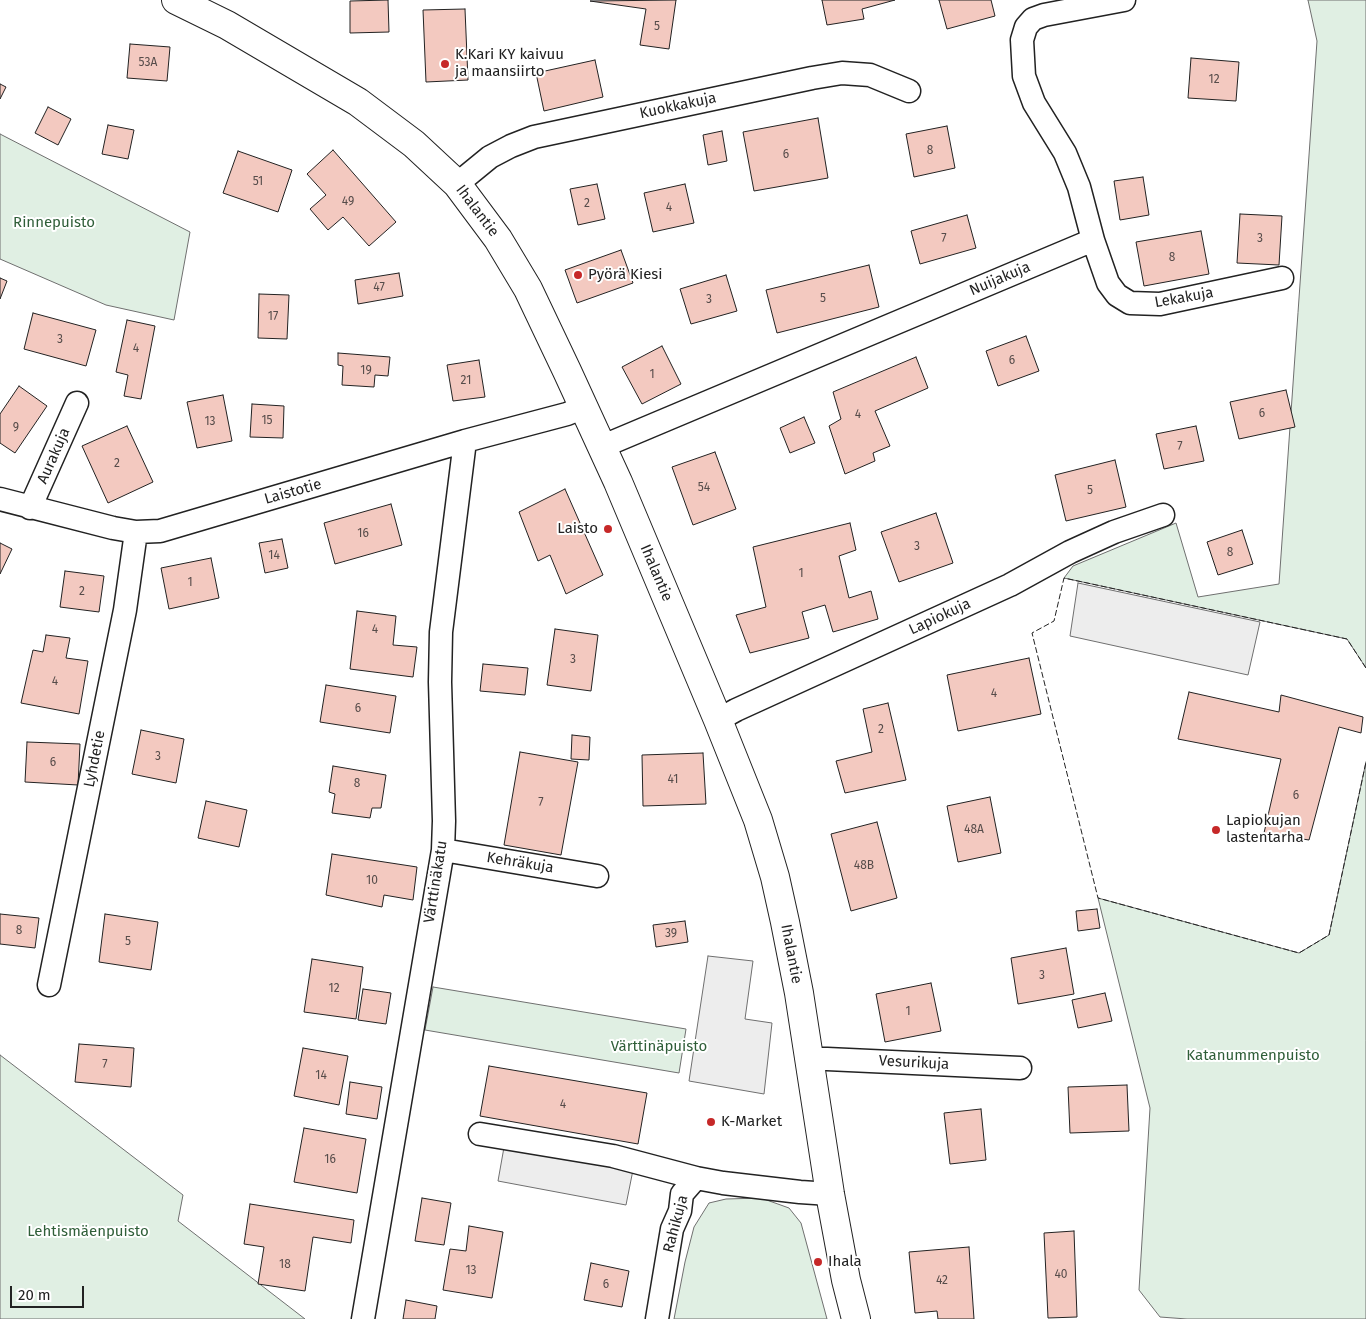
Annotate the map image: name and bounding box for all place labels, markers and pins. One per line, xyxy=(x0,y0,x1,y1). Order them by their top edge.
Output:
place label: K.Kari KY kaivuu ja maansiirto xyxy=(455,46,564,81)
marker: K.Kari KY kaivuu ja maansiirto xyxy=(439,58,451,70)
place label: Pyörä Kiesi xyxy=(588,266,663,284)
marker: Pyörä Kiesi xyxy=(572,269,584,281)
place label: Laisto xyxy=(557,520,598,538)
marker: Laisto xyxy=(602,523,614,535)
place label: Lapiokujan lastentarha xyxy=(1226,812,1304,847)
marker: Lapiokujan lastentarha xyxy=(1210,824,1222,836)
place label: K-Market xyxy=(721,1113,782,1131)
marker: K-Market xyxy=(705,1116,717,1128)
place label: Ihala xyxy=(828,1253,862,1271)
marker: Ihala xyxy=(812,1256,824,1268)

